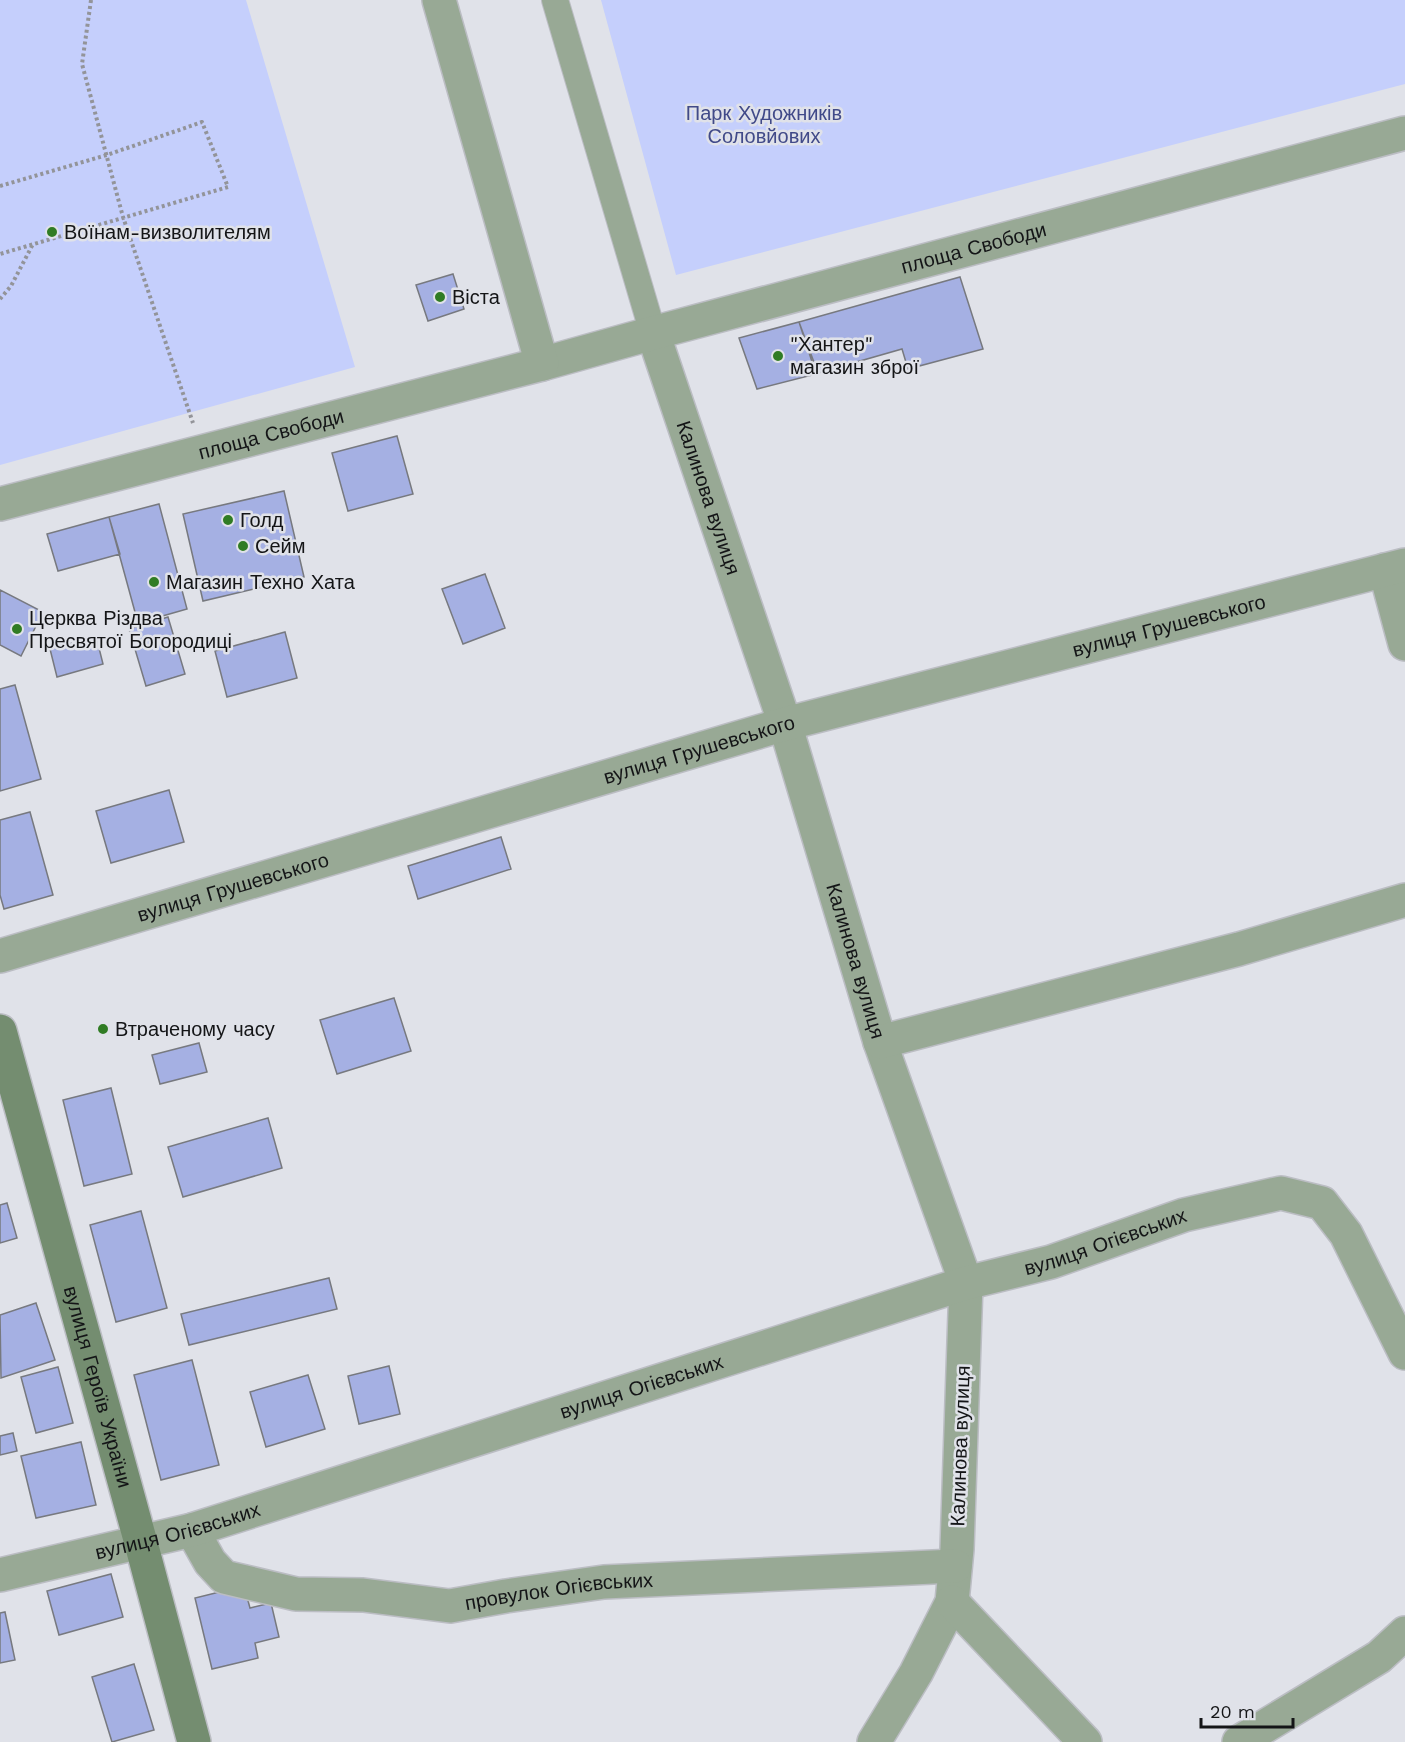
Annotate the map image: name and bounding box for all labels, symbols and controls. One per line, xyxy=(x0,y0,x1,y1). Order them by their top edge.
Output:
park label: Парк Художників Соловйових xyxy=(686,101,842,148)
street label: площа Свободи xyxy=(898,217,1049,279)
place label: Воїнам-визволителям xyxy=(64,220,271,244)
marker: Воїнам-визволителям xyxy=(45,225,59,239)
place label: Віста xyxy=(452,285,501,309)
marker: Віста xyxy=(433,290,447,304)
place label: "Хантер" магазин зброї xyxy=(790,332,919,379)
marker: "Хантер" магазин зброї xyxy=(771,349,785,363)
street label: площа Свободи xyxy=(196,404,346,464)
street label: Калинова вулиця xyxy=(672,418,746,578)
place label: Голд xyxy=(240,508,284,532)
marker: Голд xyxy=(221,513,235,527)
place label: Сейм xyxy=(255,534,306,558)
marker: Сейм xyxy=(236,539,250,553)
place label: Магазин Техно Хата xyxy=(166,570,356,594)
marker: Магазин Техно Хата xyxy=(147,575,161,589)
street label: вулиця Грушевського xyxy=(1070,589,1268,662)
place label: Церква Різдва Пресвятої Богородиці xyxy=(29,606,232,653)
marker: Церква Різдва Пресвятої Богородиці xyxy=(10,622,24,636)
street label: вулиця Грушевського xyxy=(601,710,797,789)
street label: вулиця Грушевського xyxy=(134,847,332,927)
street label: Калинова вулиця xyxy=(821,880,890,1042)
place label: Втраченому часу xyxy=(115,1017,275,1041)
marker: Втраченому часу xyxy=(96,1022,110,1036)
street label: вулиця Огієвських xyxy=(1022,1203,1190,1280)
street label: вулиця Героїв України xyxy=(59,1283,137,1490)
street label: вулиця Огієвських xyxy=(557,1349,726,1424)
street label: Калинова вулиця xyxy=(945,1365,975,1527)
street label: вулиця Огієвських xyxy=(93,1497,263,1564)
street label: провулок Огієвських xyxy=(463,1568,654,1615)
scale bar xyxy=(1201,1691,1292,1729)
text: 20 m xyxy=(1210,1701,1255,1722)

